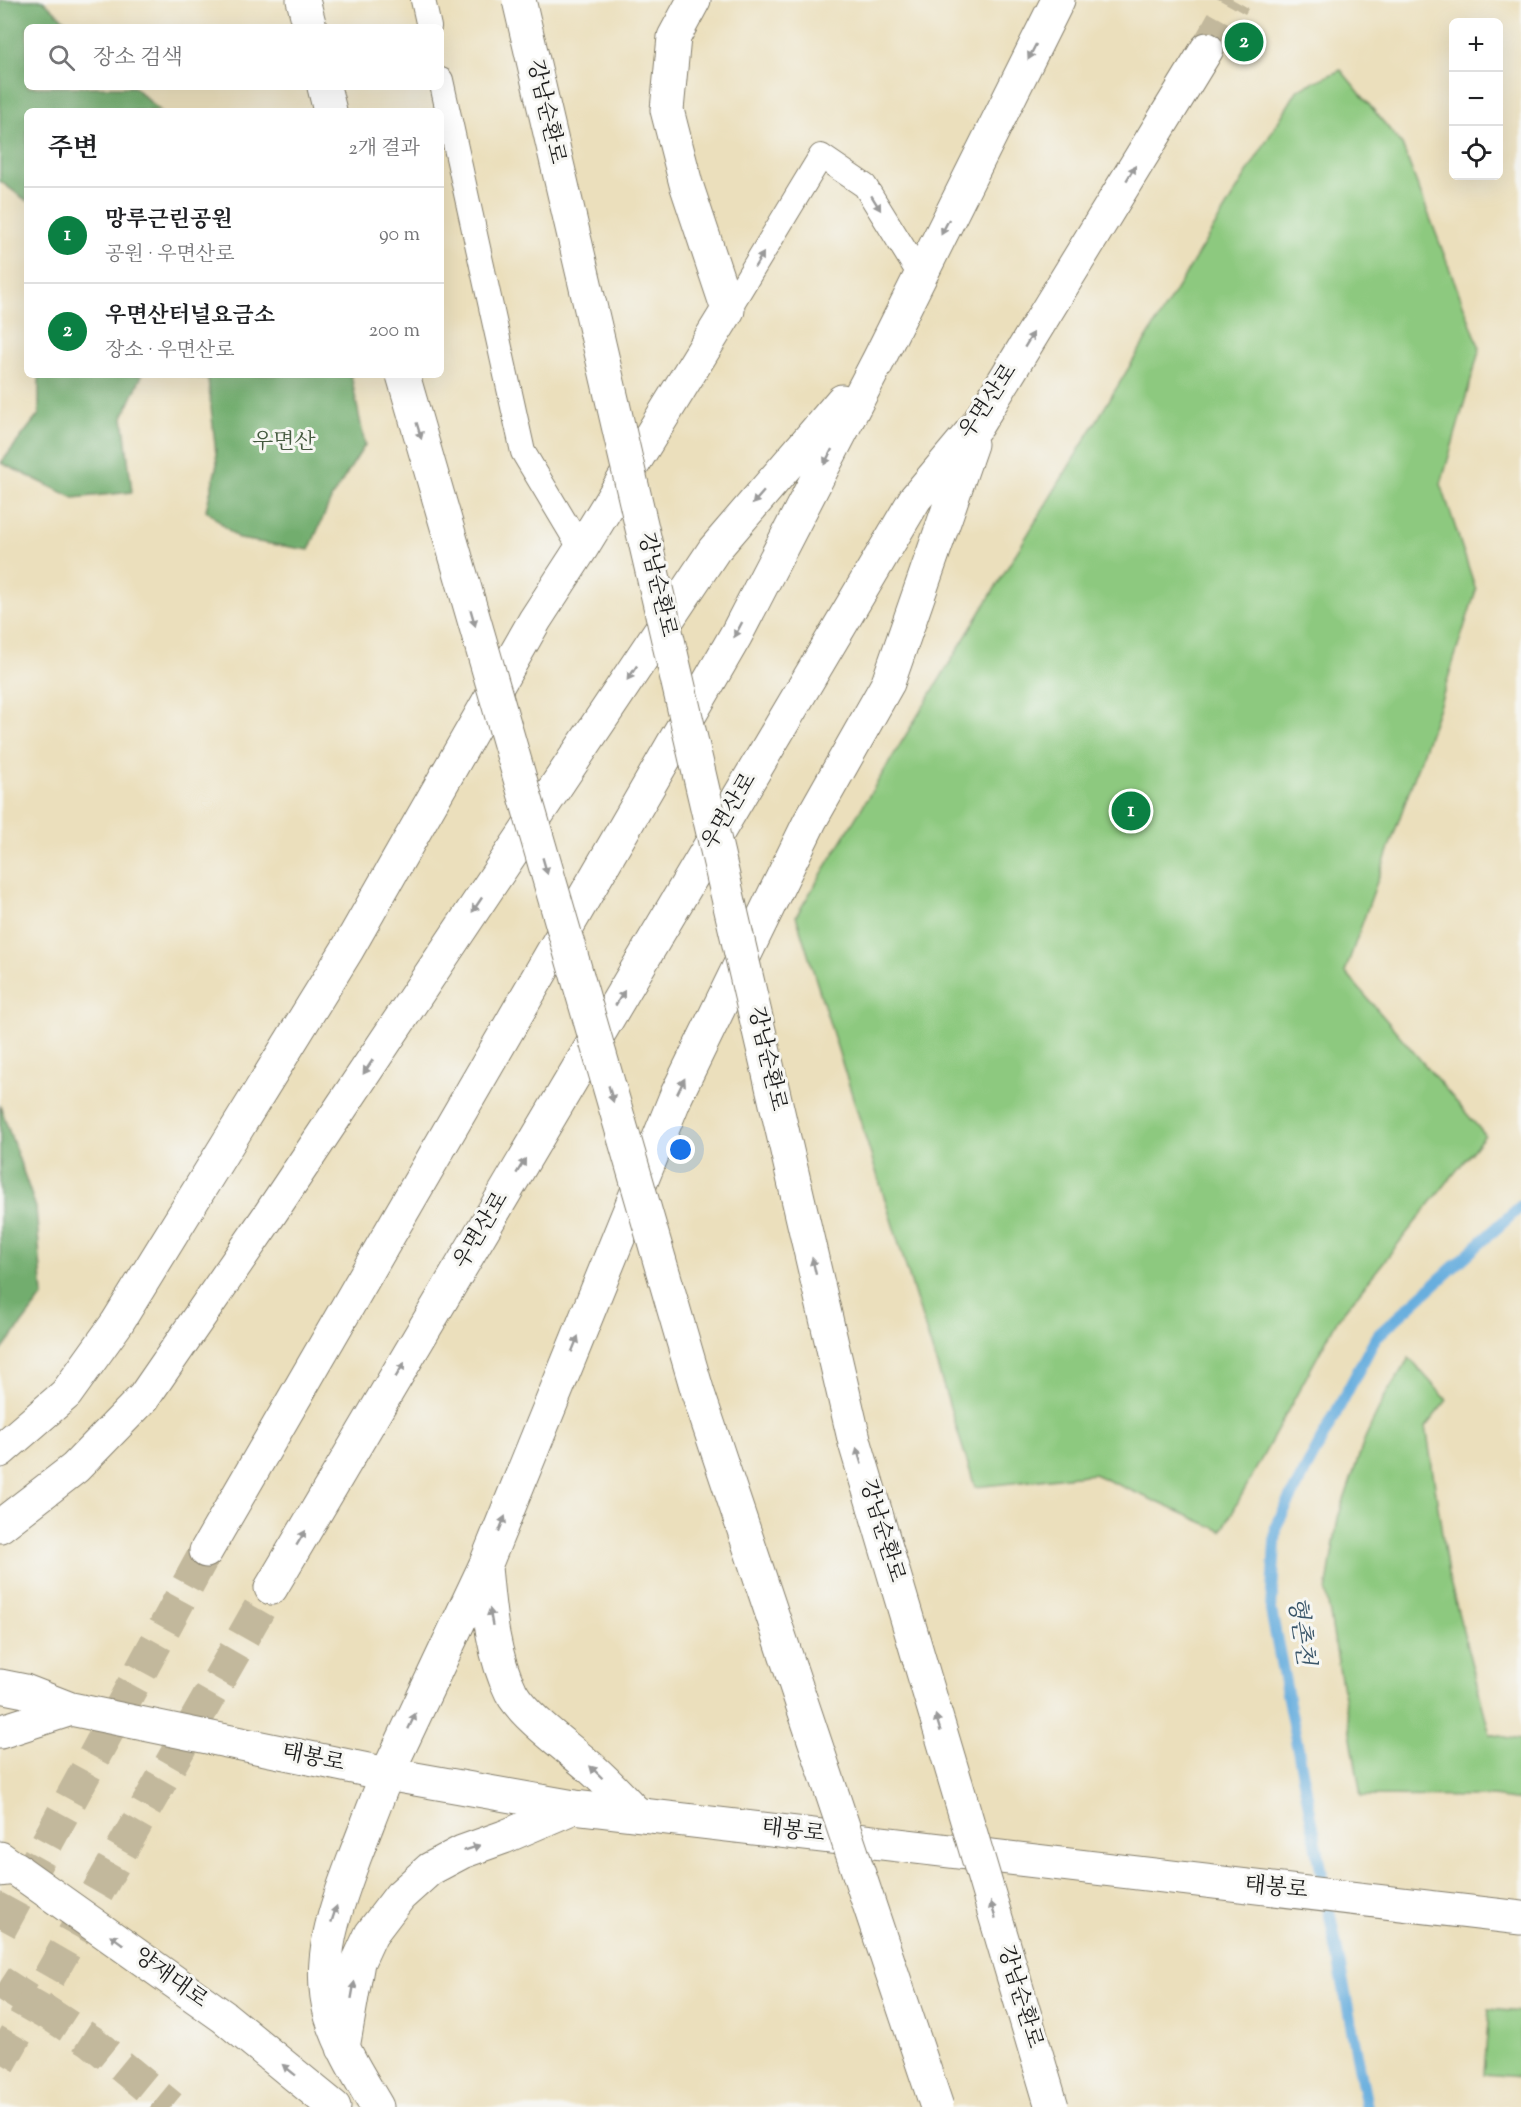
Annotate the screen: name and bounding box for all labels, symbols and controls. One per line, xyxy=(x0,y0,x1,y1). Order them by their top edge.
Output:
map controls xyxy=(1449,18,1503,180)
button: + xyxy=(1449,18,1503,72)
pin: 2 xyxy=(1224,20,1264,64)
search box xyxy=(24,24,444,90)
icon: search xyxy=(45,41,78,74)
text: 장소 검색 xyxy=(93,43,183,75)
one-way arrow xyxy=(1028,44,1037,61)
street label: 강남순환로 xyxy=(517,57,573,167)
button: − xyxy=(1449,72,1503,126)
button: locate xyxy=(1449,126,1503,180)
text: 주변 xyxy=(48,131,98,168)
text: 2개 결과 xyxy=(348,135,420,164)
one-way arrow xyxy=(1126,165,1137,181)
one-way arrow xyxy=(870,195,881,211)
text: 망루근린공원 xyxy=(105,205,233,237)
one-way arrow xyxy=(940,218,950,235)
text: 1 xyxy=(64,221,71,250)
text: 90 m xyxy=(379,221,420,250)
text: 공원 · 우면산로 xyxy=(105,241,234,270)
one-way arrow xyxy=(753,252,764,268)
text: 우면산터널요금소 xyxy=(105,301,275,333)
text: 2 xyxy=(63,317,72,346)
text: 200 m xyxy=(369,317,420,346)
one-way arrow xyxy=(1024,331,1035,348)
text: 장소 · 우면산로 xyxy=(105,337,234,366)
street label: 우면산로 xyxy=(952,358,1026,446)
one-way arrow xyxy=(415,422,424,440)
park label: 우면산 xyxy=(252,427,317,459)
one-way arrow xyxy=(823,448,833,465)
one-way arrow xyxy=(751,491,765,506)
street label: 강남순환로 xyxy=(628,530,684,640)
one-way arrow xyxy=(469,610,478,628)
one-way arrow xyxy=(733,622,743,639)
one-way arrow xyxy=(626,665,637,681)
street label: 우면산로 xyxy=(694,767,766,857)
pin: 1 xyxy=(1112,788,1150,834)
one-way arrow xyxy=(541,857,550,875)
one-way arrow xyxy=(471,897,482,913)
one-way arrow xyxy=(615,989,625,1006)
street label: 강남순환로 xyxy=(738,1004,794,1114)
one-way arrow xyxy=(363,1059,374,1076)
one-way arrow xyxy=(676,1077,686,1094)
one-way arrow xyxy=(607,1085,616,1103)
your location xyxy=(666,1135,695,1164)
one-way arrow xyxy=(515,1158,526,1174)
street label: 우면산로 xyxy=(446,1186,518,1276)
one-way arrow xyxy=(808,1257,818,1275)
one-way arrow xyxy=(571,1335,580,1353)
one-way arrow xyxy=(395,1361,405,1378)
one-way arrow xyxy=(854,1447,863,1465)
street label: 강남순환로 xyxy=(850,1476,912,1586)
one-way arrow xyxy=(497,1515,507,1533)
one-way arrow xyxy=(295,1530,306,1546)
water label: 형촌천 xyxy=(1278,1594,1322,1670)
one-way arrow xyxy=(486,1607,495,1626)
one-way arrow xyxy=(407,1712,416,1729)
one-way arrow xyxy=(933,1714,942,1732)
street label: 태봉로 xyxy=(278,1737,348,1781)
one-way arrow xyxy=(589,1766,603,1780)
street label: 태봉로 xyxy=(759,1812,827,1852)
one-way arrow xyxy=(463,1843,481,1853)
street label: 태봉로 xyxy=(1243,1870,1309,1908)
one-way arrow xyxy=(988,1901,997,1919)
one-way arrow xyxy=(330,1905,339,1923)
one-way arrow xyxy=(109,1934,125,1946)
street label: 양재대로 xyxy=(126,1941,214,2017)
street label: 강남순환로 xyxy=(988,1942,1050,2052)
one-way arrow xyxy=(349,1981,358,2000)
one-way arrow xyxy=(282,2064,297,2077)

